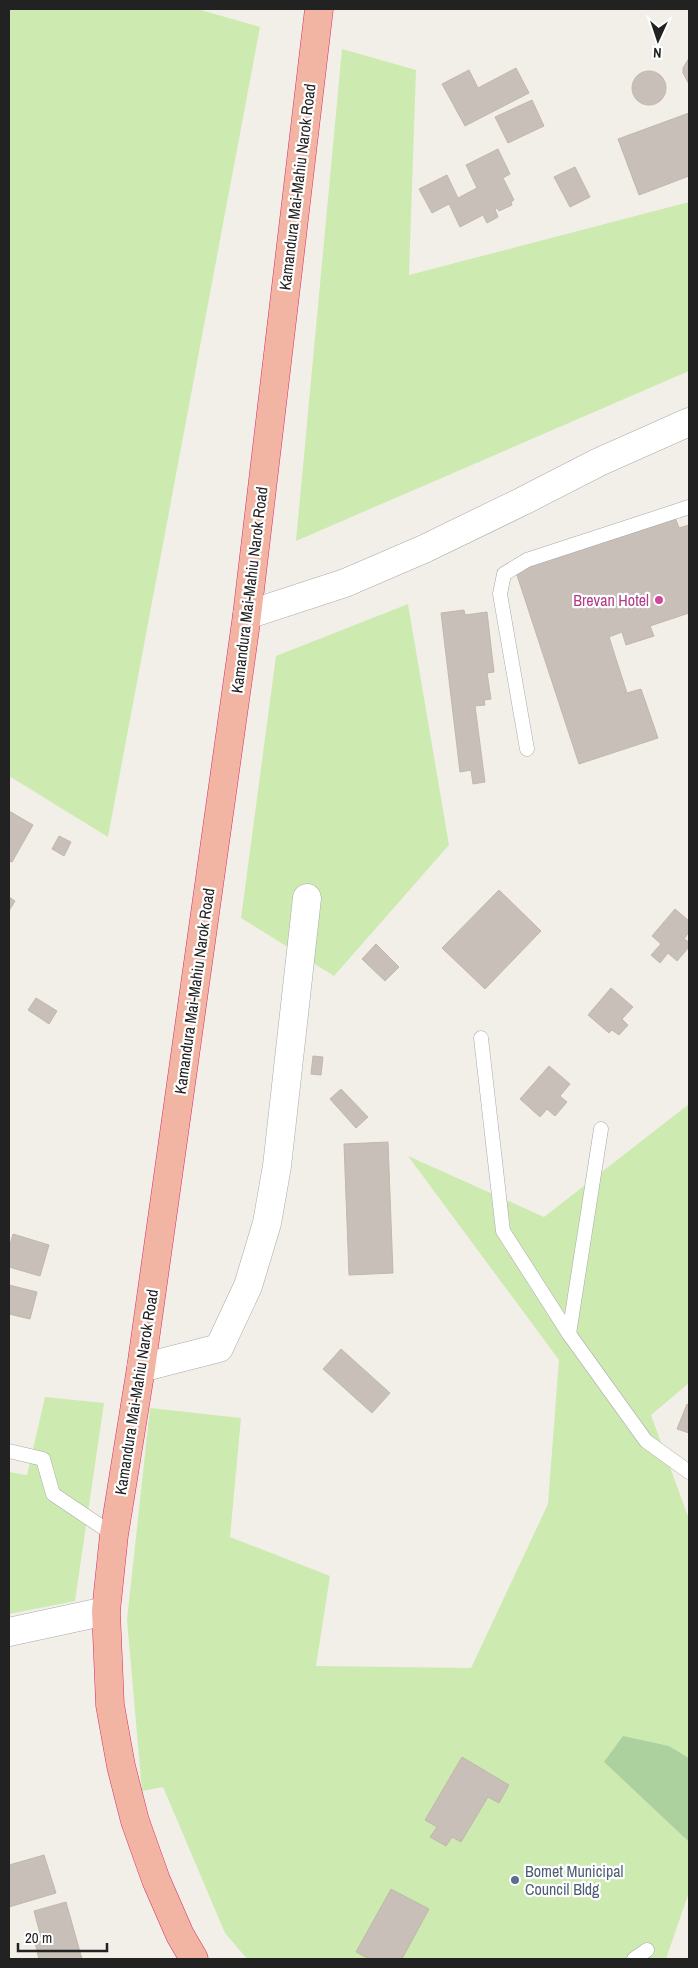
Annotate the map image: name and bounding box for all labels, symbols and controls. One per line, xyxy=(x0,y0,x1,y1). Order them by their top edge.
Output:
north arrow xyxy=(633,15,683,65)
text: N xyxy=(653,44,662,62)
street label: Kamandura Mai-Mahiu Narok Road xyxy=(273,83,321,291)
street label: Kamandura Mai-Mahiu Narok Road xyxy=(225,486,273,694)
place label: Brevan Hotel xyxy=(573,589,649,611)
marker: Brevan Hotel xyxy=(653,594,665,606)
street label: Kamandura Mai-Mahiu Narok Road xyxy=(169,887,219,1095)
street label: Kamandura Mai-Mahiu Narok Road xyxy=(109,1288,163,1496)
place label: Bomet Municipal Council Bldg xyxy=(525,1860,624,1900)
marker: Bomet Municipal Council Bldg xyxy=(509,1874,521,1886)
scale bar xyxy=(18,1920,106,1952)
text: 20 m xyxy=(25,1927,52,1948)

